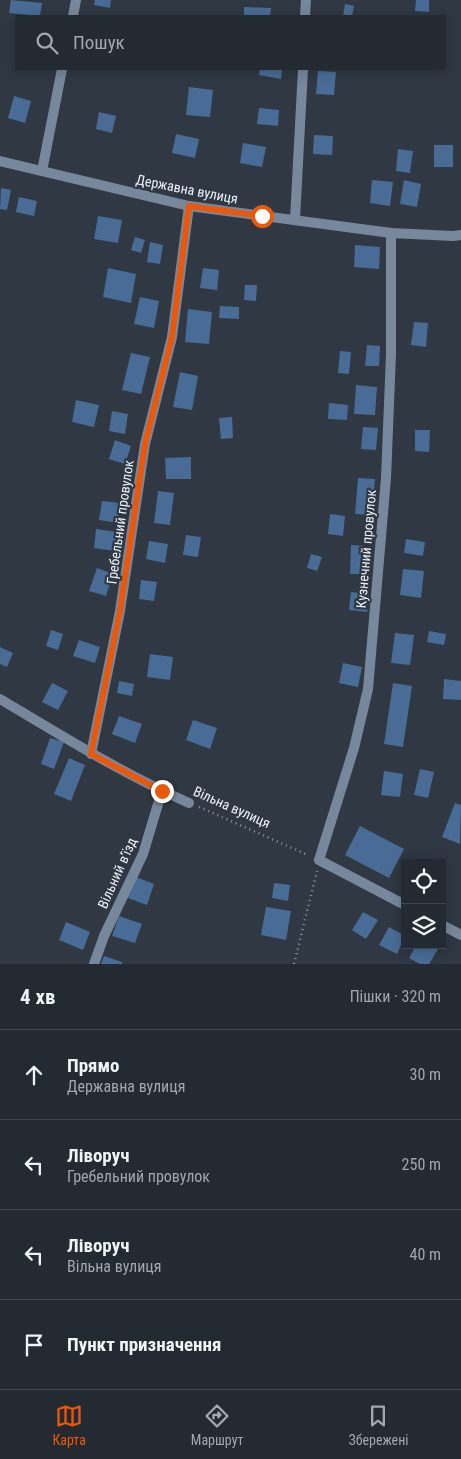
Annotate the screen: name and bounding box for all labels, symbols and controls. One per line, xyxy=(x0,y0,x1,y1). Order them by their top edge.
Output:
search box xyxy=(15,15,446,70)
icon: search xyxy=(33,29,61,57)
text: Пошук xyxy=(73,31,125,54)
street label: Державна вулиця xyxy=(135,171,239,207)
route start xyxy=(251,205,274,228)
street label: Гребельний провулок xyxy=(103,459,137,585)
street label: Кузнечний провулок xyxy=(353,489,379,609)
route end xyxy=(151,780,174,803)
street label: Вільна вулиця xyxy=(191,783,273,831)
street label: Вільний в'їзд xyxy=(94,835,140,911)
map controls xyxy=(401,859,446,949)
button: locate xyxy=(401,859,446,904)
button: layers xyxy=(401,904,446,949)
text: 4 хв xyxy=(20,985,55,1009)
text: Пішки · 320 m xyxy=(350,987,441,1006)
text: Прямо xyxy=(67,1054,120,1077)
icon: ahead xyxy=(20,1061,48,1089)
text: 30 m xyxy=(409,1065,441,1084)
text: Державна вулиця xyxy=(67,1077,185,1096)
text: Ліворуч xyxy=(67,1144,129,1167)
icon: left xyxy=(20,1151,48,1179)
text: 250 m xyxy=(402,1155,441,1174)
text: Гребельний провулок xyxy=(67,1167,210,1186)
text: Ліворуч xyxy=(67,1234,129,1257)
icon: left xyxy=(20,1241,48,1269)
text: 40 m xyxy=(409,1245,441,1264)
text: Вільна вулиця xyxy=(67,1257,162,1276)
icon: arrive xyxy=(20,1331,48,1359)
text: Пункт призначення xyxy=(67,1333,221,1356)
tab: Карта xyxy=(52,1402,86,1448)
tab: Маршрут xyxy=(191,1402,244,1448)
tab: Збережені xyxy=(348,1402,409,1448)

